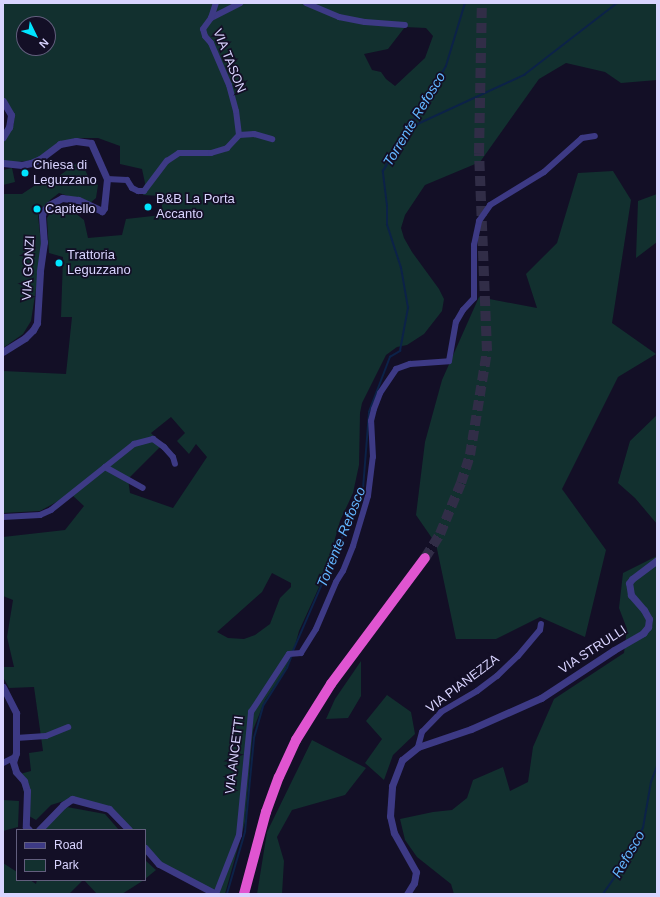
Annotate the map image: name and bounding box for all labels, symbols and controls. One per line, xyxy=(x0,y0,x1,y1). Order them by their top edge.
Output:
north arrow xyxy=(16,16,56,56)
street label: VIA TASON xyxy=(209,26,249,96)
text: N xyxy=(37,36,51,50)
water label: Torrente Refosco xyxy=(379,69,449,169)
place label: Chiesa di Leguzzano xyxy=(33,158,97,189)
marker: Chiesa di Leguzzano xyxy=(20,168,30,178)
place label: B&B La Porta Accanto xyxy=(156,192,235,223)
place label: Capitello xyxy=(45,201,96,217)
marker: B&B La Porta Accanto xyxy=(143,202,153,212)
marker: Capitello xyxy=(32,204,42,214)
street label: VIA GONZI xyxy=(19,235,39,301)
place label: Trattoria Leguzzano xyxy=(67,248,131,279)
marker: Trattoria Leguzzano xyxy=(54,258,64,268)
water label: Torrente Refosco xyxy=(313,484,369,590)
street label: VIA STRULLI xyxy=(556,622,630,678)
street label: VIA PIANEZZA xyxy=(423,651,503,717)
street label: VIA ANCETTI xyxy=(222,714,248,796)
water label: Refosco xyxy=(608,828,648,880)
legend xyxy=(16,829,146,881)
text: Road xyxy=(54,838,83,852)
text: Park xyxy=(54,858,79,872)

